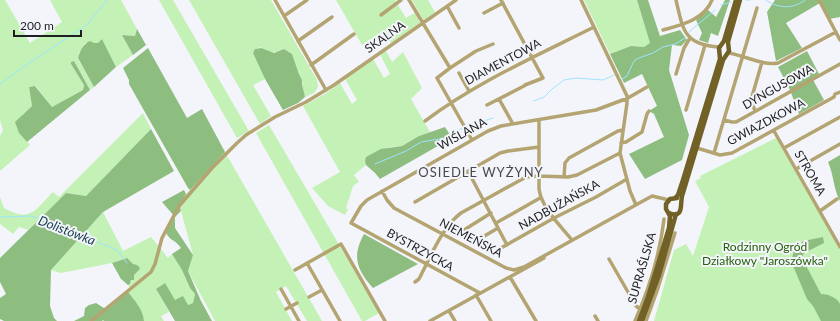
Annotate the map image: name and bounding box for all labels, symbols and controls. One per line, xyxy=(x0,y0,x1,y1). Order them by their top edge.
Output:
scale bar xyxy=(14,12,81,38)
street label: SKALNA xyxy=(362,17,409,56)
text: 200 m xyxy=(20,18,54,33)
street label: DIAMENTOWA xyxy=(462,35,544,88)
street label: DYNGUSOWA xyxy=(740,60,817,112)
street label: GWIAZDKOWA xyxy=(724,94,808,148)
street label: WIŚLANA xyxy=(435,114,490,153)
street label: STROMA xyxy=(791,147,830,199)
district label: OSIEDLE WYŻYNY xyxy=(418,164,544,180)
street label: NADBUŻAŃSKA xyxy=(516,176,603,233)
water label: Dolistówka xyxy=(36,212,98,248)
street label: NIEMEŃSKA xyxy=(437,215,506,261)
street label: BYSTRZYCKA xyxy=(384,225,457,275)
street label: SUPRAŚLSKA xyxy=(624,230,659,305)
park label: Rodzinny Ogród Działkowy "Jaroszówka" xyxy=(702,239,828,268)

